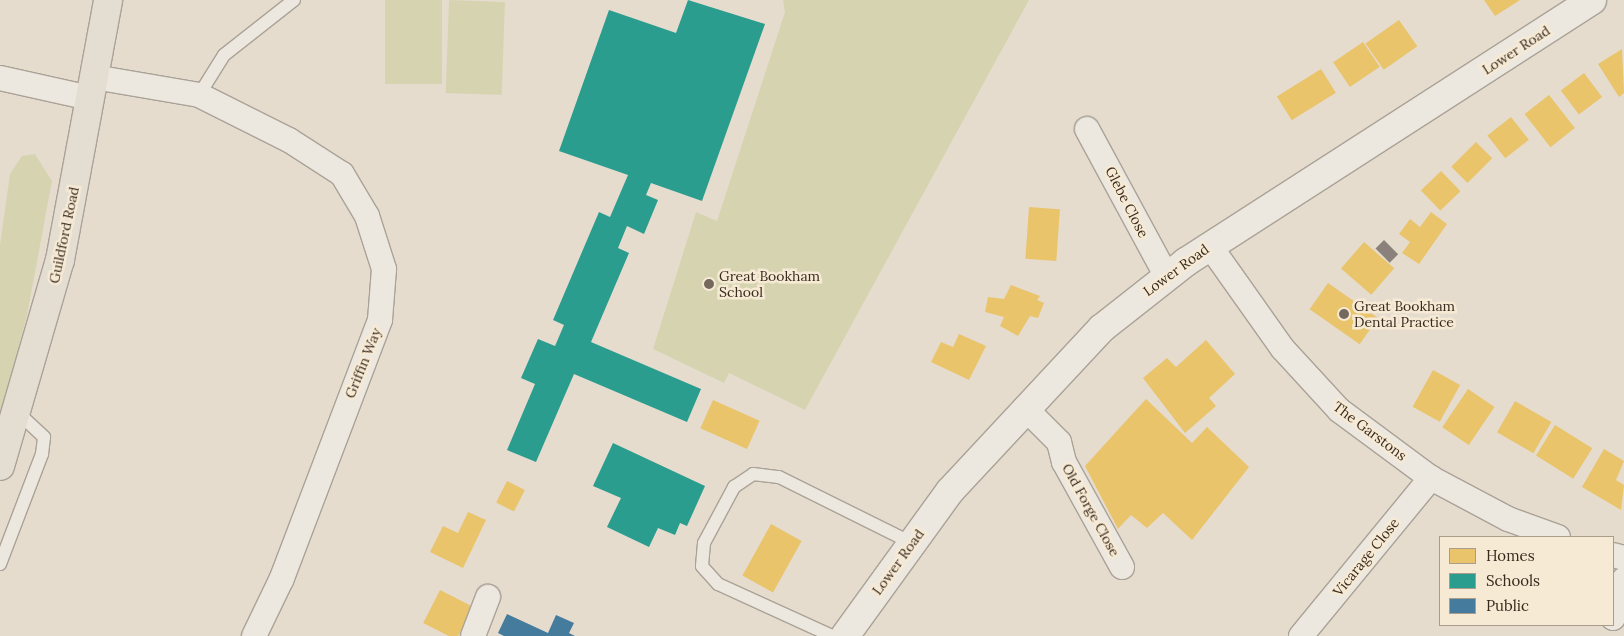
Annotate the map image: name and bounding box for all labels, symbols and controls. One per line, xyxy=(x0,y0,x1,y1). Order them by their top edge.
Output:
street label: Lower Road xyxy=(1479,22,1553,78)
street label: Glebe Close xyxy=(1102,164,1152,240)
street label: Guildford Road xyxy=(46,185,82,285)
street label: Lower Road xyxy=(1140,241,1212,299)
place label: Great Bookham School xyxy=(719,268,820,300)
marker: Great Bookham School xyxy=(703,278,715,290)
place label: Great Bookham Dental Practice xyxy=(1354,298,1455,331)
marker: Great Bookham Dental Practice xyxy=(1338,308,1350,320)
street label: Griffin Way xyxy=(341,325,385,401)
street label: The Garstons xyxy=(1330,398,1410,464)
street label: Old Forge Close xyxy=(1059,461,1123,559)
street label: Vicarage Close xyxy=(1329,515,1403,599)
street label: Lower Road xyxy=(869,526,927,598)
legend xyxy=(1439,536,1614,626)
text: Homes xyxy=(1486,546,1535,565)
text: Schools xyxy=(1486,571,1540,590)
text: Public xyxy=(1486,596,1529,615)

